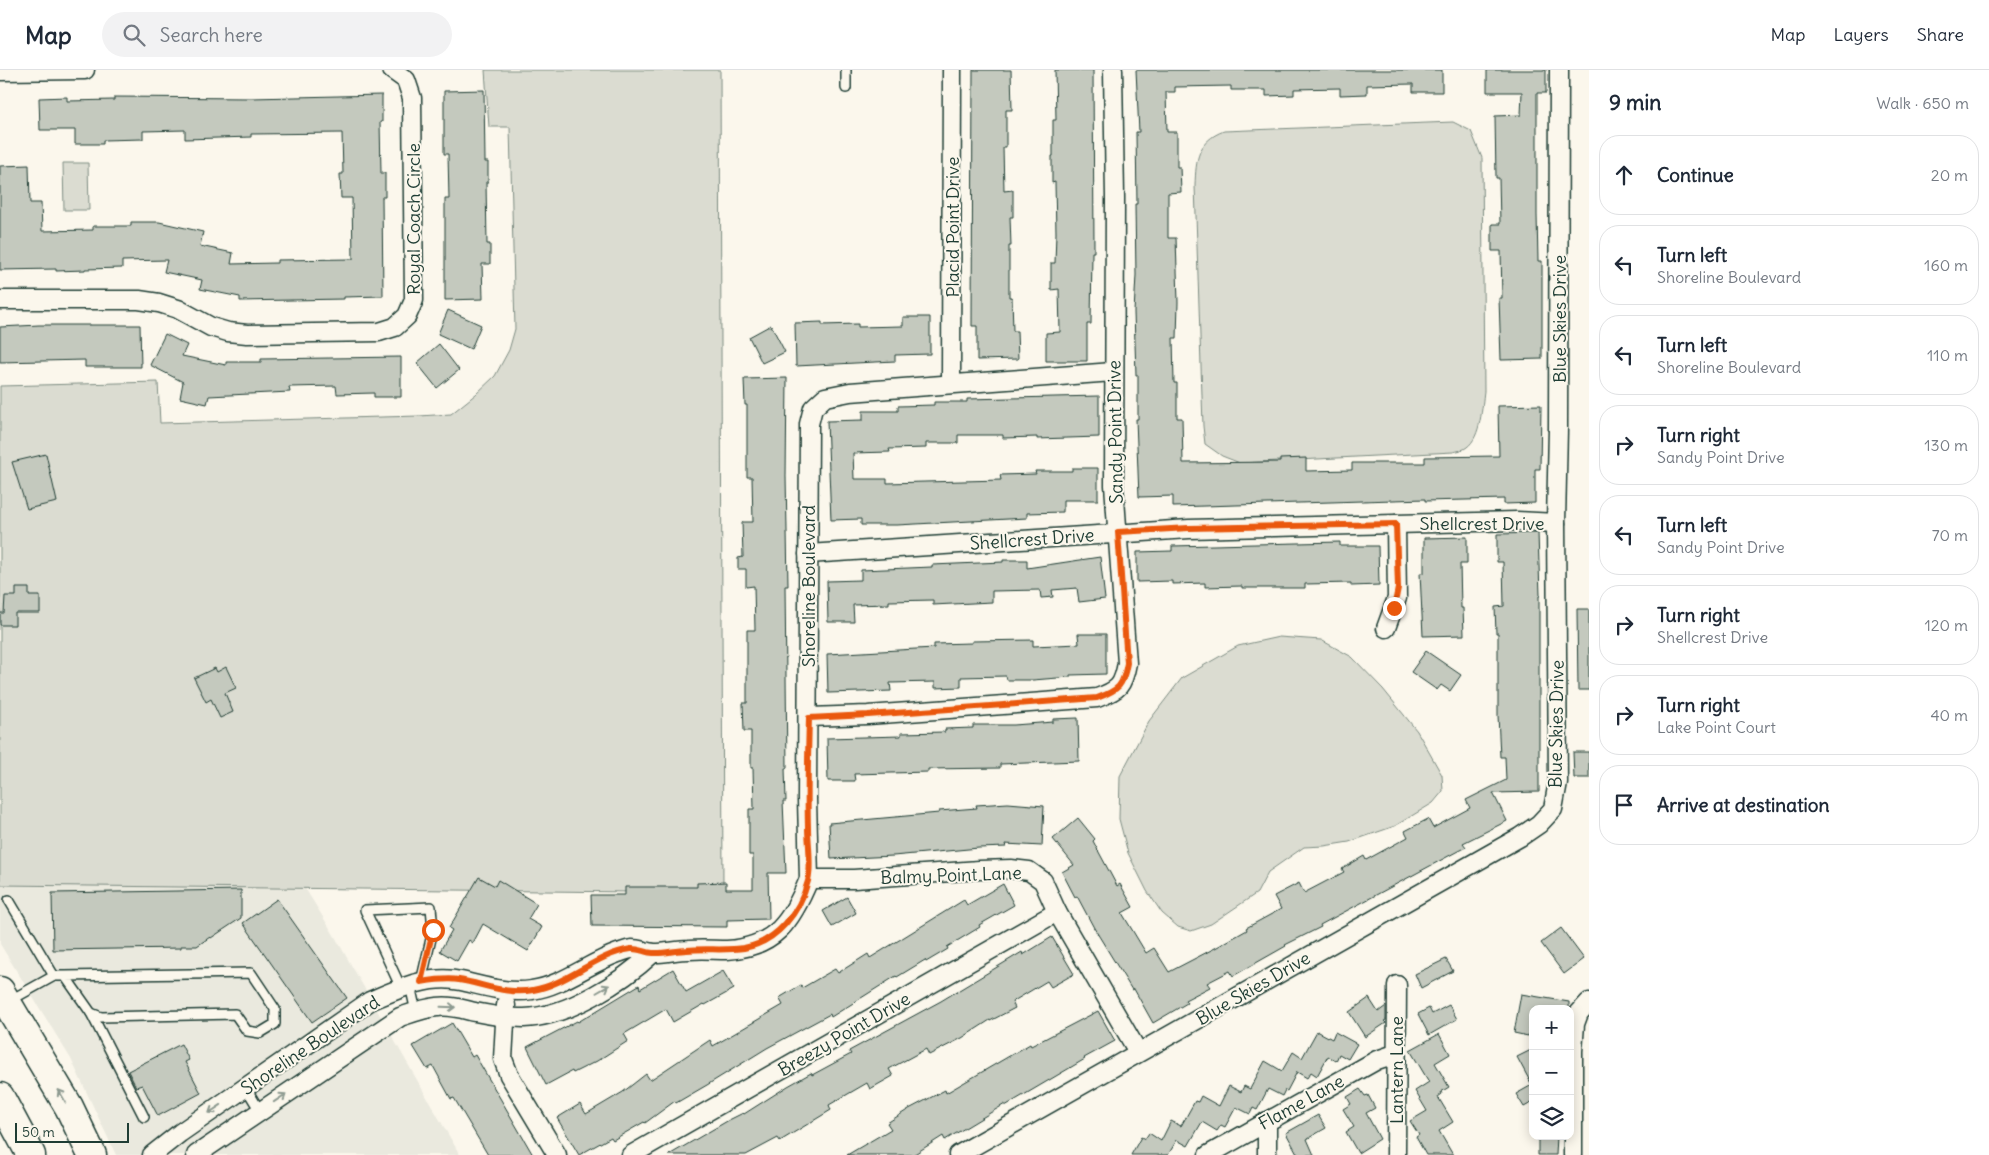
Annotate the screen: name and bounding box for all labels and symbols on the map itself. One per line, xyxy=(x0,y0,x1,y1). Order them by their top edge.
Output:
street label: Royal Coach Circle xyxy=(402,143,425,295)
street label: Placid Point Drive xyxy=(941,157,964,297)
street label: Blue Skies Drive xyxy=(1548,255,1571,383)
street label: Sandy Point Drive xyxy=(1102,360,1128,504)
street label: Shoreline Boulevard xyxy=(797,504,820,667)
street label: Shellcrest Drive xyxy=(1420,512,1544,535)
street label: Shellcrest Drive xyxy=(969,523,1095,555)
route end xyxy=(1383,597,1406,620)
street label: Blue Skies Drive xyxy=(1543,660,1569,788)
street label: Balmy Point Lane xyxy=(880,861,1022,889)
route start xyxy=(422,919,445,942)
street label: Blue Skies Drive xyxy=(1192,946,1314,1030)
one-way arrow xyxy=(596,983,610,993)
street label: Breezy Point Drive xyxy=(774,987,914,1081)
street label: Shoreline Boulevard xyxy=(236,990,384,1100)
one-way arrow xyxy=(440,1002,456,1012)
street label: Lantern Lane xyxy=(1385,1016,1408,1124)
street label: Flame Lane xyxy=(1254,1069,1348,1135)
one-way arrow xyxy=(57,1089,66,1104)
one-way arrow xyxy=(273,1093,287,1103)
one-way arrow xyxy=(208,1104,222,1114)
scale bar xyxy=(15,1120,129,1143)

